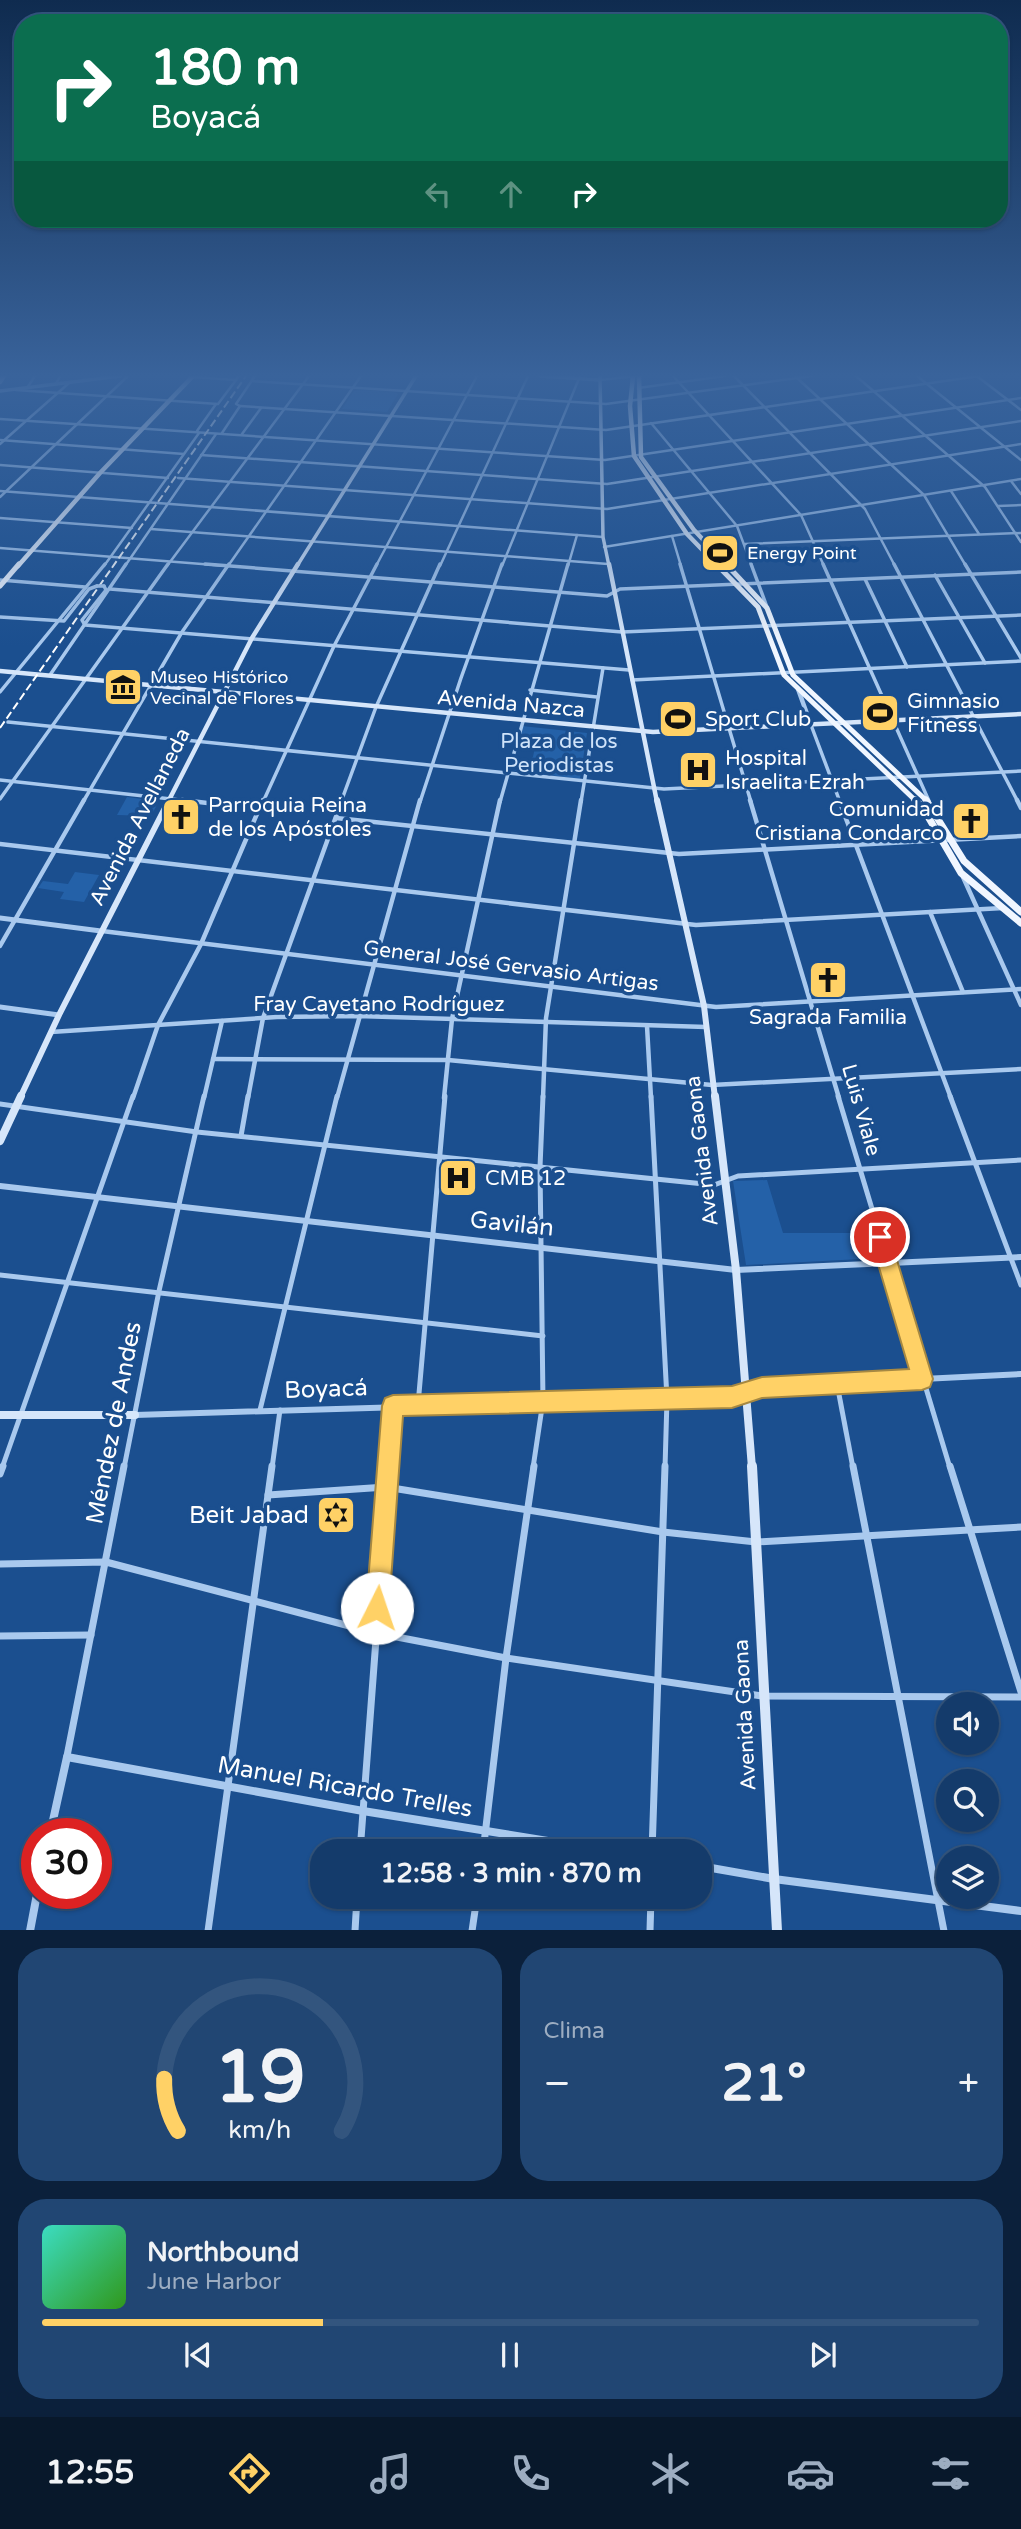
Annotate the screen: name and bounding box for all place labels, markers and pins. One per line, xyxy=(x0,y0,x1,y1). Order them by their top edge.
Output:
sports icon: Energy Point xyxy=(699,532,741,574)
place label: Energy Point xyxy=(747,542,857,564)
museum icon: Museo Histórico Vecinal de Flores xyxy=(102,666,144,708)
place label: Museo Histórico Vecinal de Flores xyxy=(150,666,294,709)
place label: Gimnasio Fitness xyxy=(907,689,1000,738)
sports icon: Gimnasio Fitness xyxy=(859,692,901,734)
sports icon: Sport Club xyxy=(657,698,699,740)
place label: Sport Club xyxy=(705,707,811,732)
place label: Hospital Israelita Ezrah xyxy=(725,746,865,795)
hospital icon: Hospital Israelita Ezrah xyxy=(677,749,719,791)
place label: Parroquia Reina de los Apóstoles xyxy=(208,793,372,842)
church icon: Parroquia Reina de los Apóstoles xyxy=(160,796,202,838)
place label: Comunidad Cristiana Condarco xyxy=(755,797,944,846)
church icon: Comunidad Cristiana Condarco xyxy=(950,800,992,842)
church icon: Sagrada Familia xyxy=(807,959,849,1001)
place label: Sagrada Familia xyxy=(749,1005,907,1030)
hospital icon: CMB 12 xyxy=(437,1157,479,1199)
place label: CMB 12 xyxy=(485,1166,566,1191)
pin xyxy=(850,1207,910,1267)
synagogue icon: Beit Jabad xyxy=(315,1494,357,1536)
place label: Beit Jabad xyxy=(189,1501,309,1530)

